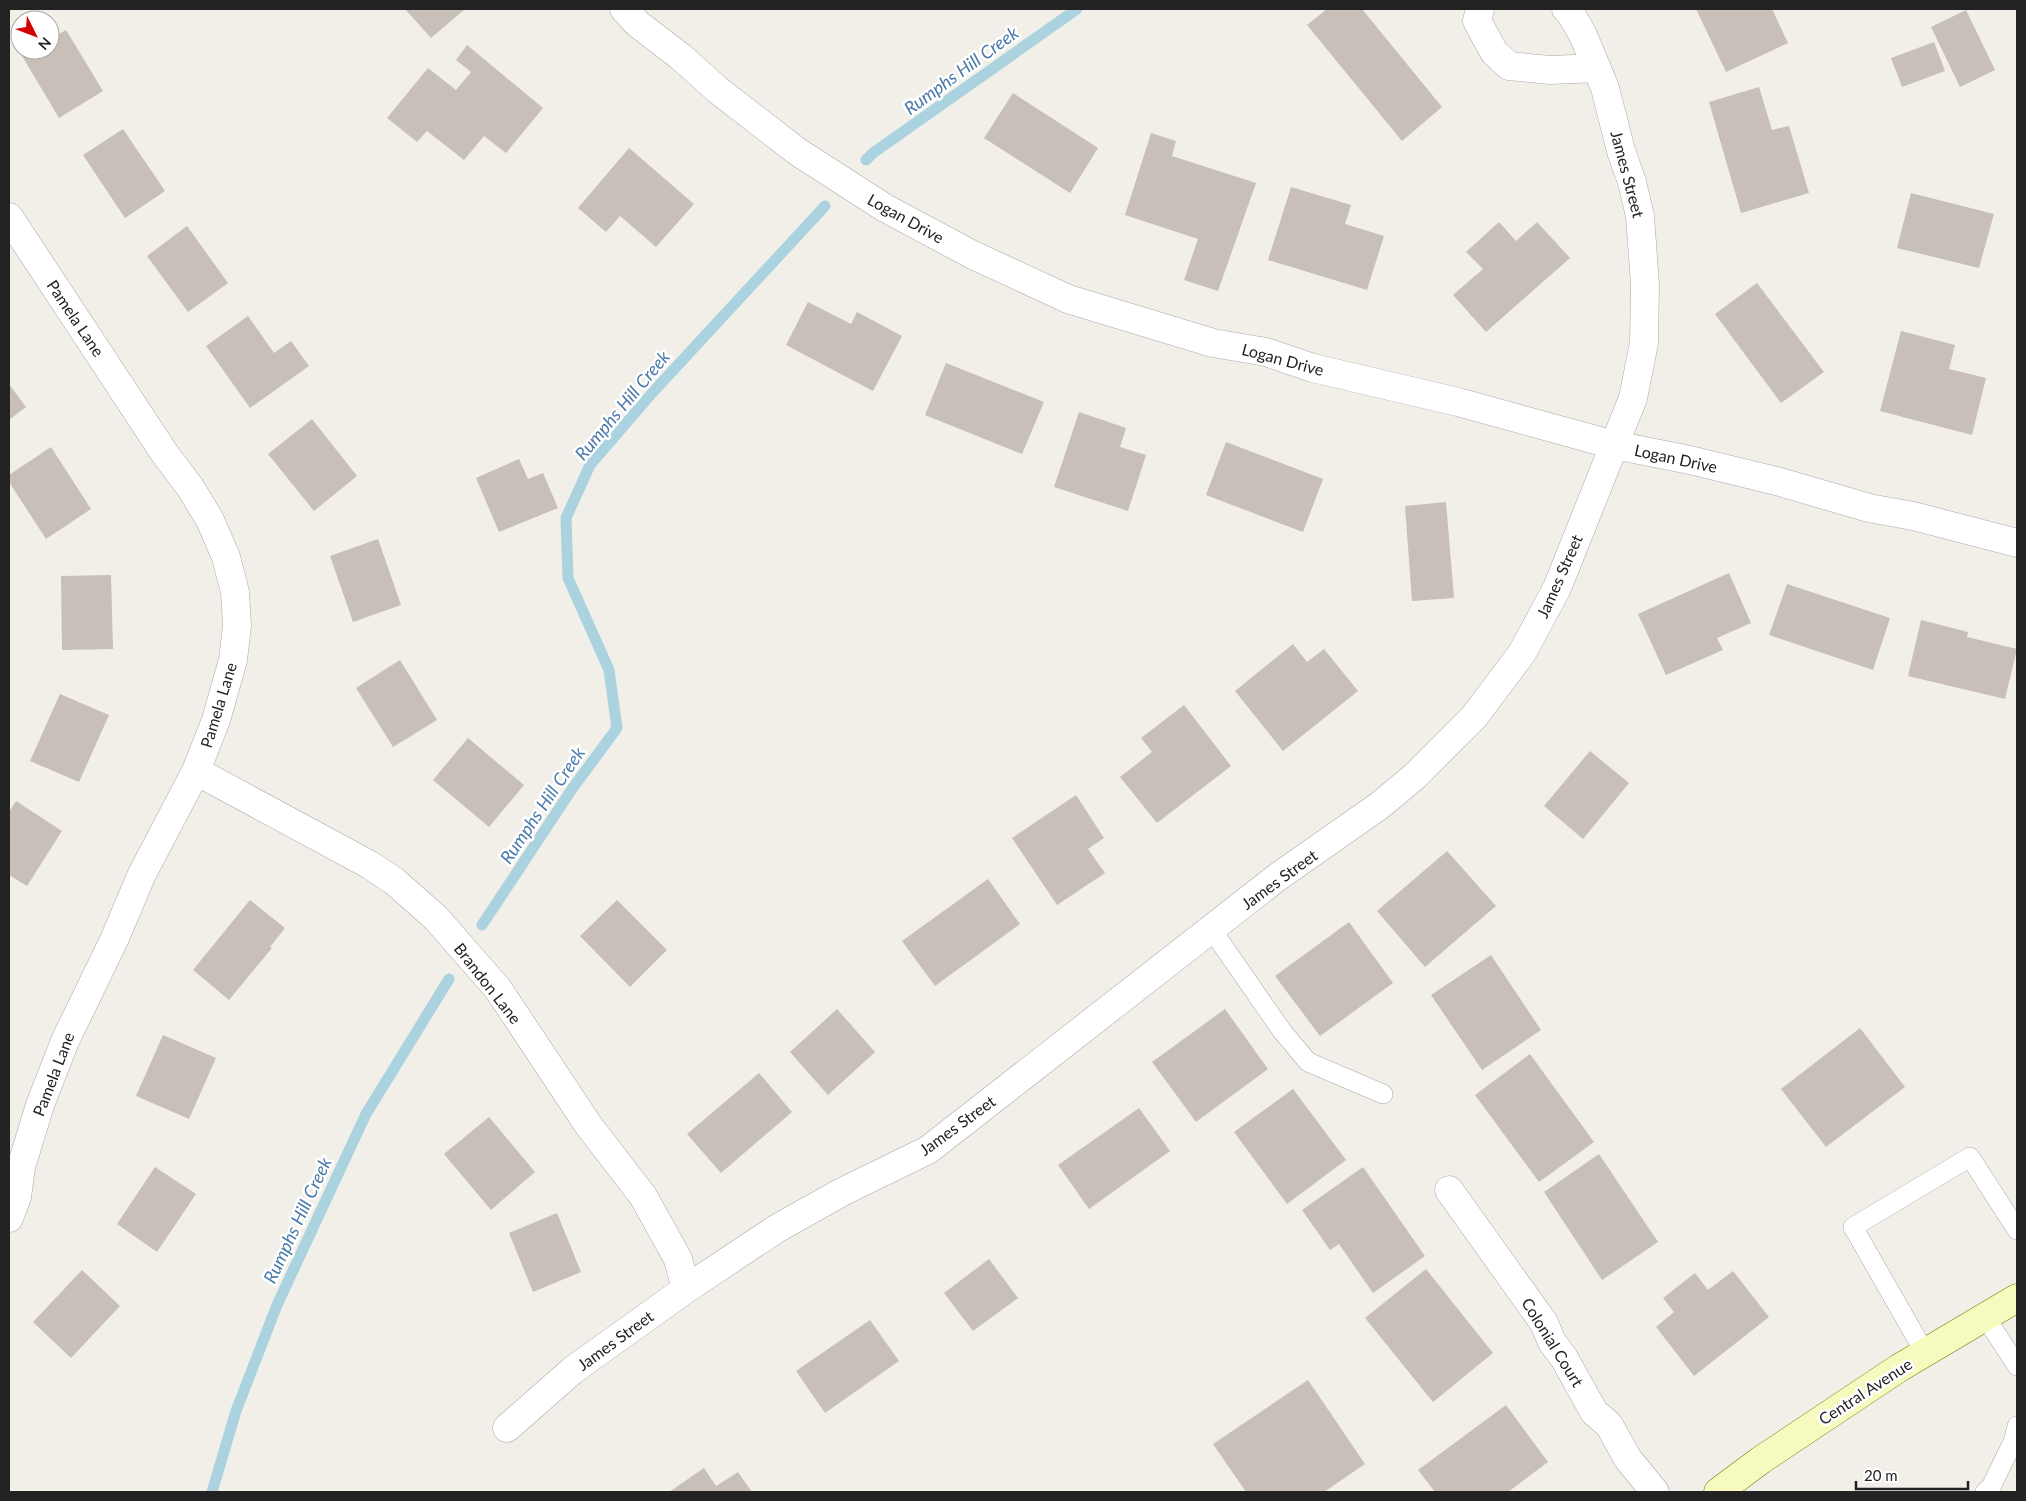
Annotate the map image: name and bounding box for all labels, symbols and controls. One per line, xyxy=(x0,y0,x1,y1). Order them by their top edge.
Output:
north arrow xyxy=(10,10,60,60)
water label: Rumphs Hill Creek xyxy=(899,21,1023,119)
text: N xyxy=(35,34,55,54)
street label: James Street xyxy=(1607,128,1649,220)
street label: Logan Drive xyxy=(865,189,947,247)
street label: Pamela Lane xyxy=(43,276,109,360)
street label: Logan Drive xyxy=(1240,339,1326,379)
water label: Rumphs Hill Creek xyxy=(570,345,674,464)
street label: Logan Drive xyxy=(1633,440,1719,476)
street label: James Street xyxy=(1532,531,1586,621)
street label: Pamela Lane xyxy=(196,660,240,750)
water label: Rumphs Hill Creek xyxy=(495,742,589,868)
street label: James Street xyxy=(1237,845,1321,913)
street label: Brandon Lane xyxy=(451,939,525,1027)
street label: Pamela Lane xyxy=(28,1029,78,1119)
street label: James Street xyxy=(915,1091,999,1159)
water label: Rumphs Hill Creek xyxy=(258,1153,336,1286)
street label: Colonial Court xyxy=(1518,1294,1588,1390)
street label: James Street xyxy=(573,1306,657,1374)
street label: Central Avenue xyxy=(1815,1354,1915,1428)
scale bar xyxy=(1856,1458,1968,1490)
text: 20 m xyxy=(1864,1466,1898,1484)

